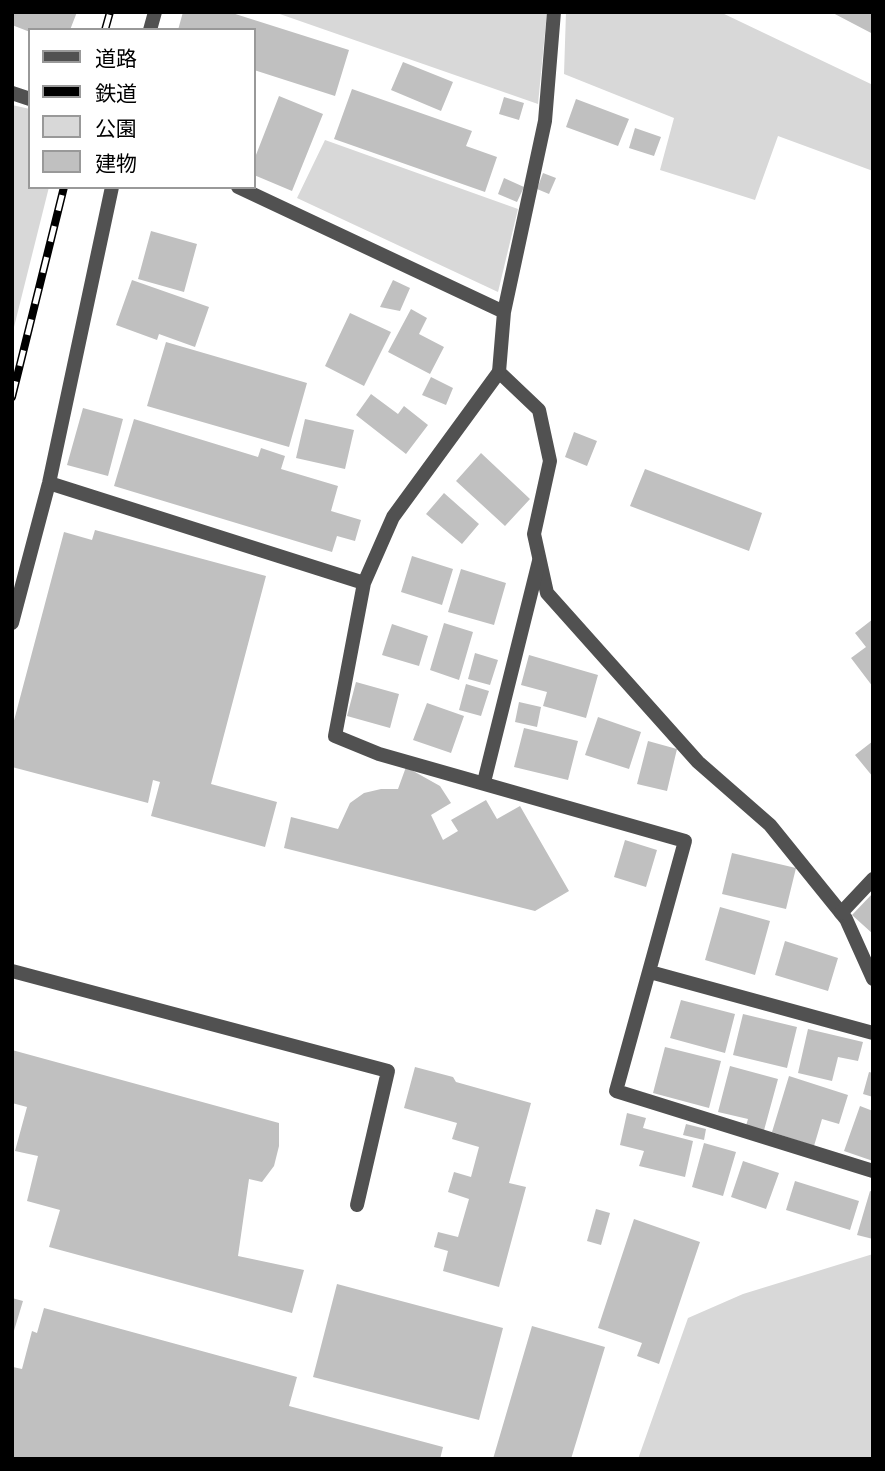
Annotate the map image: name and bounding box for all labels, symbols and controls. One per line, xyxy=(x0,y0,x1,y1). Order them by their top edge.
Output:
legend xyxy=(28,28,256,189)
text: 道路 xyxy=(95,44,137,72)
text: 鉄道 xyxy=(95,79,137,107)
text: 公園 xyxy=(95,114,137,142)
text: 建物 xyxy=(95,149,137,177)

